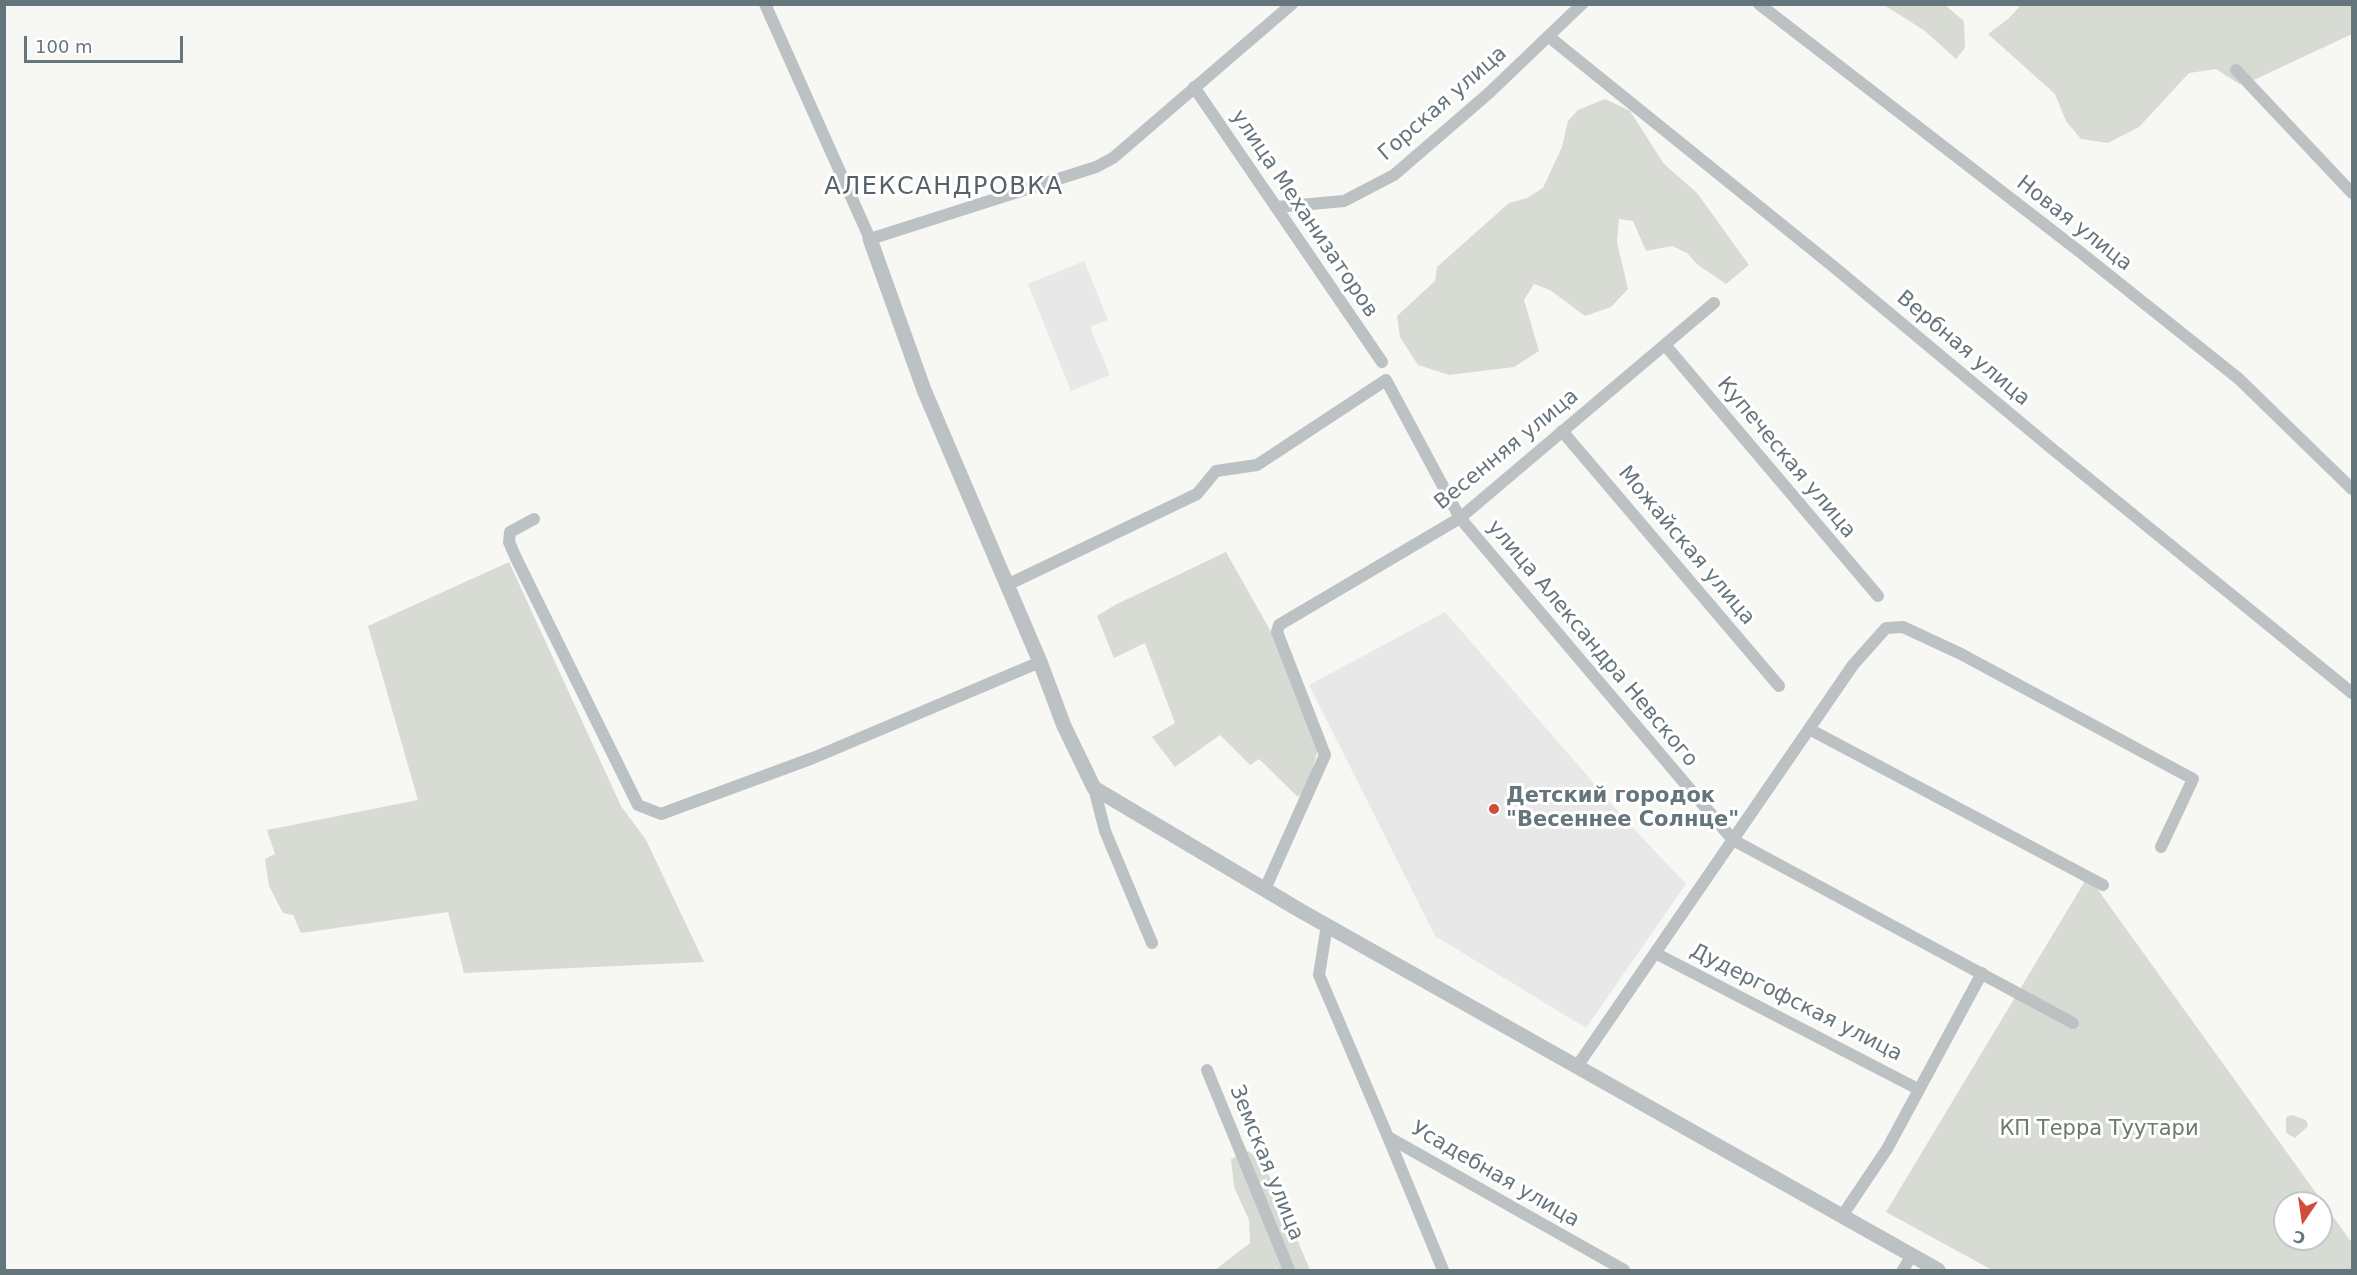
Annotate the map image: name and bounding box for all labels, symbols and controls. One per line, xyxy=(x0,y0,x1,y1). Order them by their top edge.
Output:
scale bar xyxy=(27,24,186,62)
text: 100 m xyxy=(35,36,93,57)
street label: Горская улица xyxy=(1374,41,1512,167)
street label: улица Механизаторов xyxy=(1225,106,1383,322)
street label: Новая улица xyxy=(2011,171,2137,277)
district label: АЛЕКСАНДРОВКА xyxy=(824,174,1064,202)
street label: Вербная улица xyxy=(1891,286,2035,412)
street label: Купеческая улица xyxy=(1711,372,1861,544)
street label: Весенняя улица xyxy=(1430,384,1584,516)
street label: Можайская улица xyxy=(1612,461,1760,631)
street label: улица Александра Невского xyxy=(1481,516,1703,772)
place label: Детский городок "Весеннее Солнце" xyxy=(1506,784,1739,834)
marker: Детский городок "Весеннее Солнце" xyxy=(1487,802,1501,816)
street label: Дудергофская улица xyxy=(1686,939,1906,1067)
street label: Земская улица xyxy=(1223,1082,1309,1244)
street label: Усадебная улица xyxy=(1406,1117,1584,1233)
park label: КП Терра Туутари xyxy=(1999,1117,2199,1143)
north arrow xyxy=(2273,1191,2333,1251)
text: С xyxy=(2291,1226,2307,1248)

